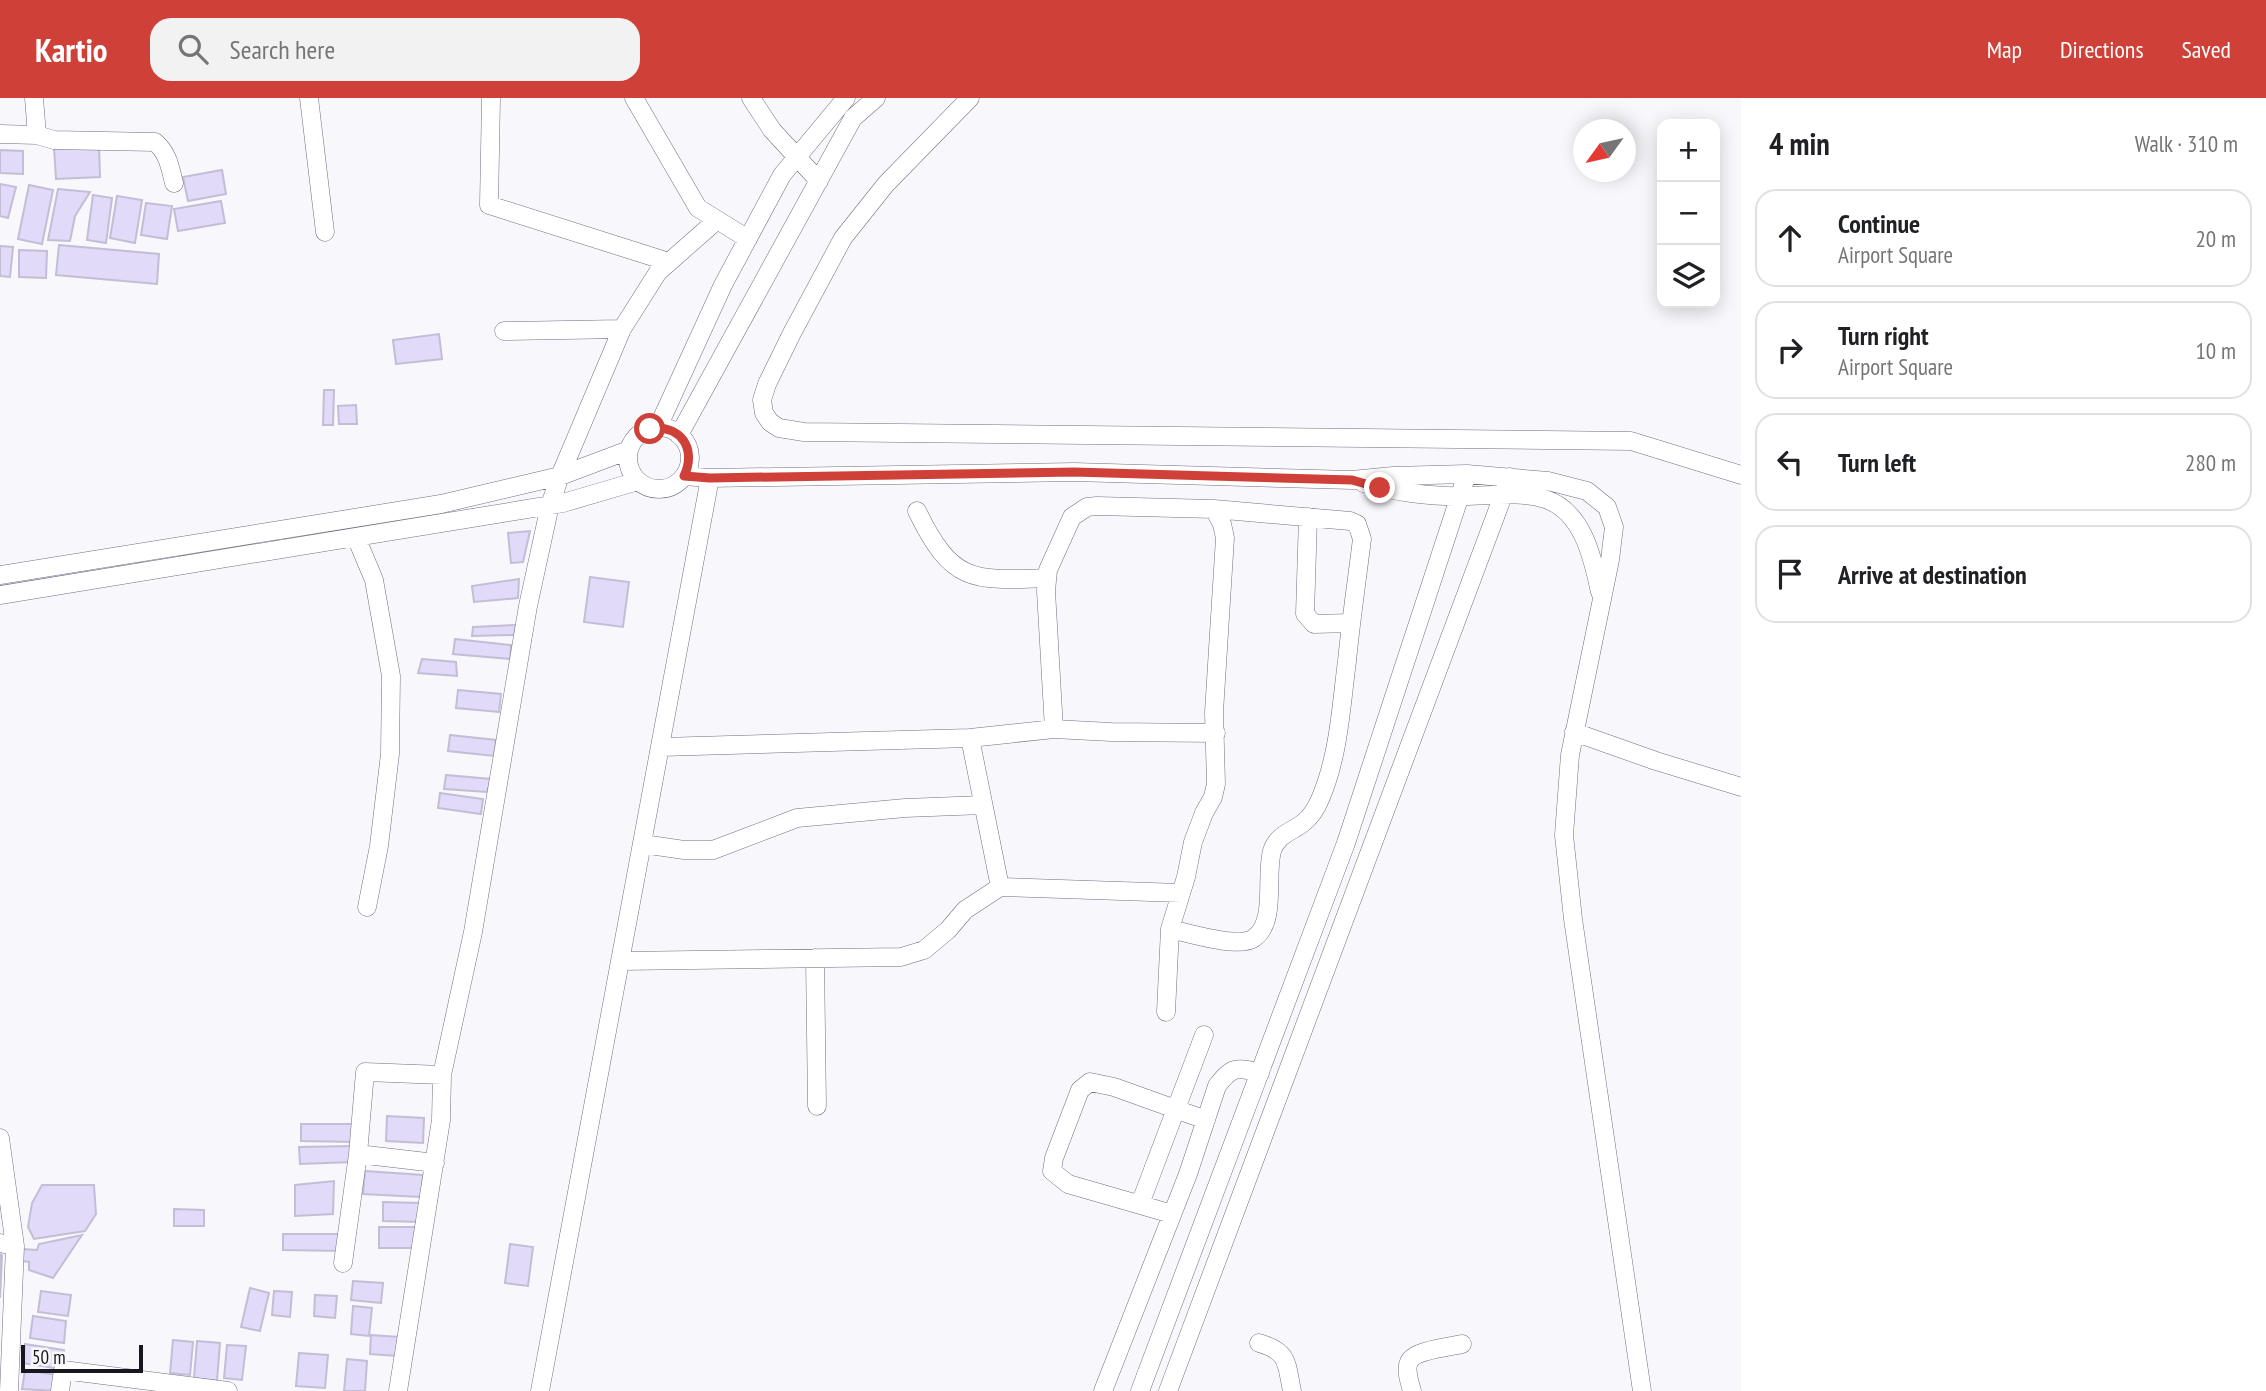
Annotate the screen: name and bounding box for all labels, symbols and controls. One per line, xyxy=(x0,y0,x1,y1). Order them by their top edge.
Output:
search box xyxy=(150,18,640,81)
text: Kartio xyxy=(35,28,108,71)
icon: search xyxy=(174,30,212,68)
text: Search here xyxy=(230,33,335,66)
text: Map xyxy=(1987,34,2022,65)
text: Directions xyxy=(2060,34,2144,65)
text: Saved xyxy=(2182,34,2231,65)
north arrow xyxy=(1573,119,1636,182)
map controls xyxy=(1657,119,1720,308)
button: + xyxy=(1657,119,1720,182)
text: 4 min xyxy=(1769,124,1830,163)
text: Walk · 310 m xyxy=(2135,129,2238,158)
button: − xyxy=(1657,182,1720,245)
text: Continue xyxy=(1838,207,1920,240)
icon: ahead xyxy=(1771,219,1809,257)
text: 20 m xyxy=(2195,224,2236,253)
text: Airport Square xyxy=(1838,240,1953,269)
button: layers xyxy=(1657,245,1720,308)
text: Turn right xyxy=(1838,319,1929,352)
icon: right xyxy=(1771,331,1809,369)
text: 10 m xyxy=(2195,336,2236,365)
text: Airport Square xyxy=(1838,352,1953,381)
route start xyxy=(634,413,665,444)
icon: left xyxy=(1771,443,1809,481)
text: Turn left xyxy=(1838,446,1916,479)
text: 280 m xyxy=(2185,448,2236,477)
route end xyxy=(1364,472,1395,503)
icon: arrive xyxy=(1771,555,1809,593)
text: Arrive at destination xyxy=(1838,558,2027,591)
scale bar xyxy=(21,1342,144,1374)
text: 50 m xyxy=(32,1345,66,1369)

